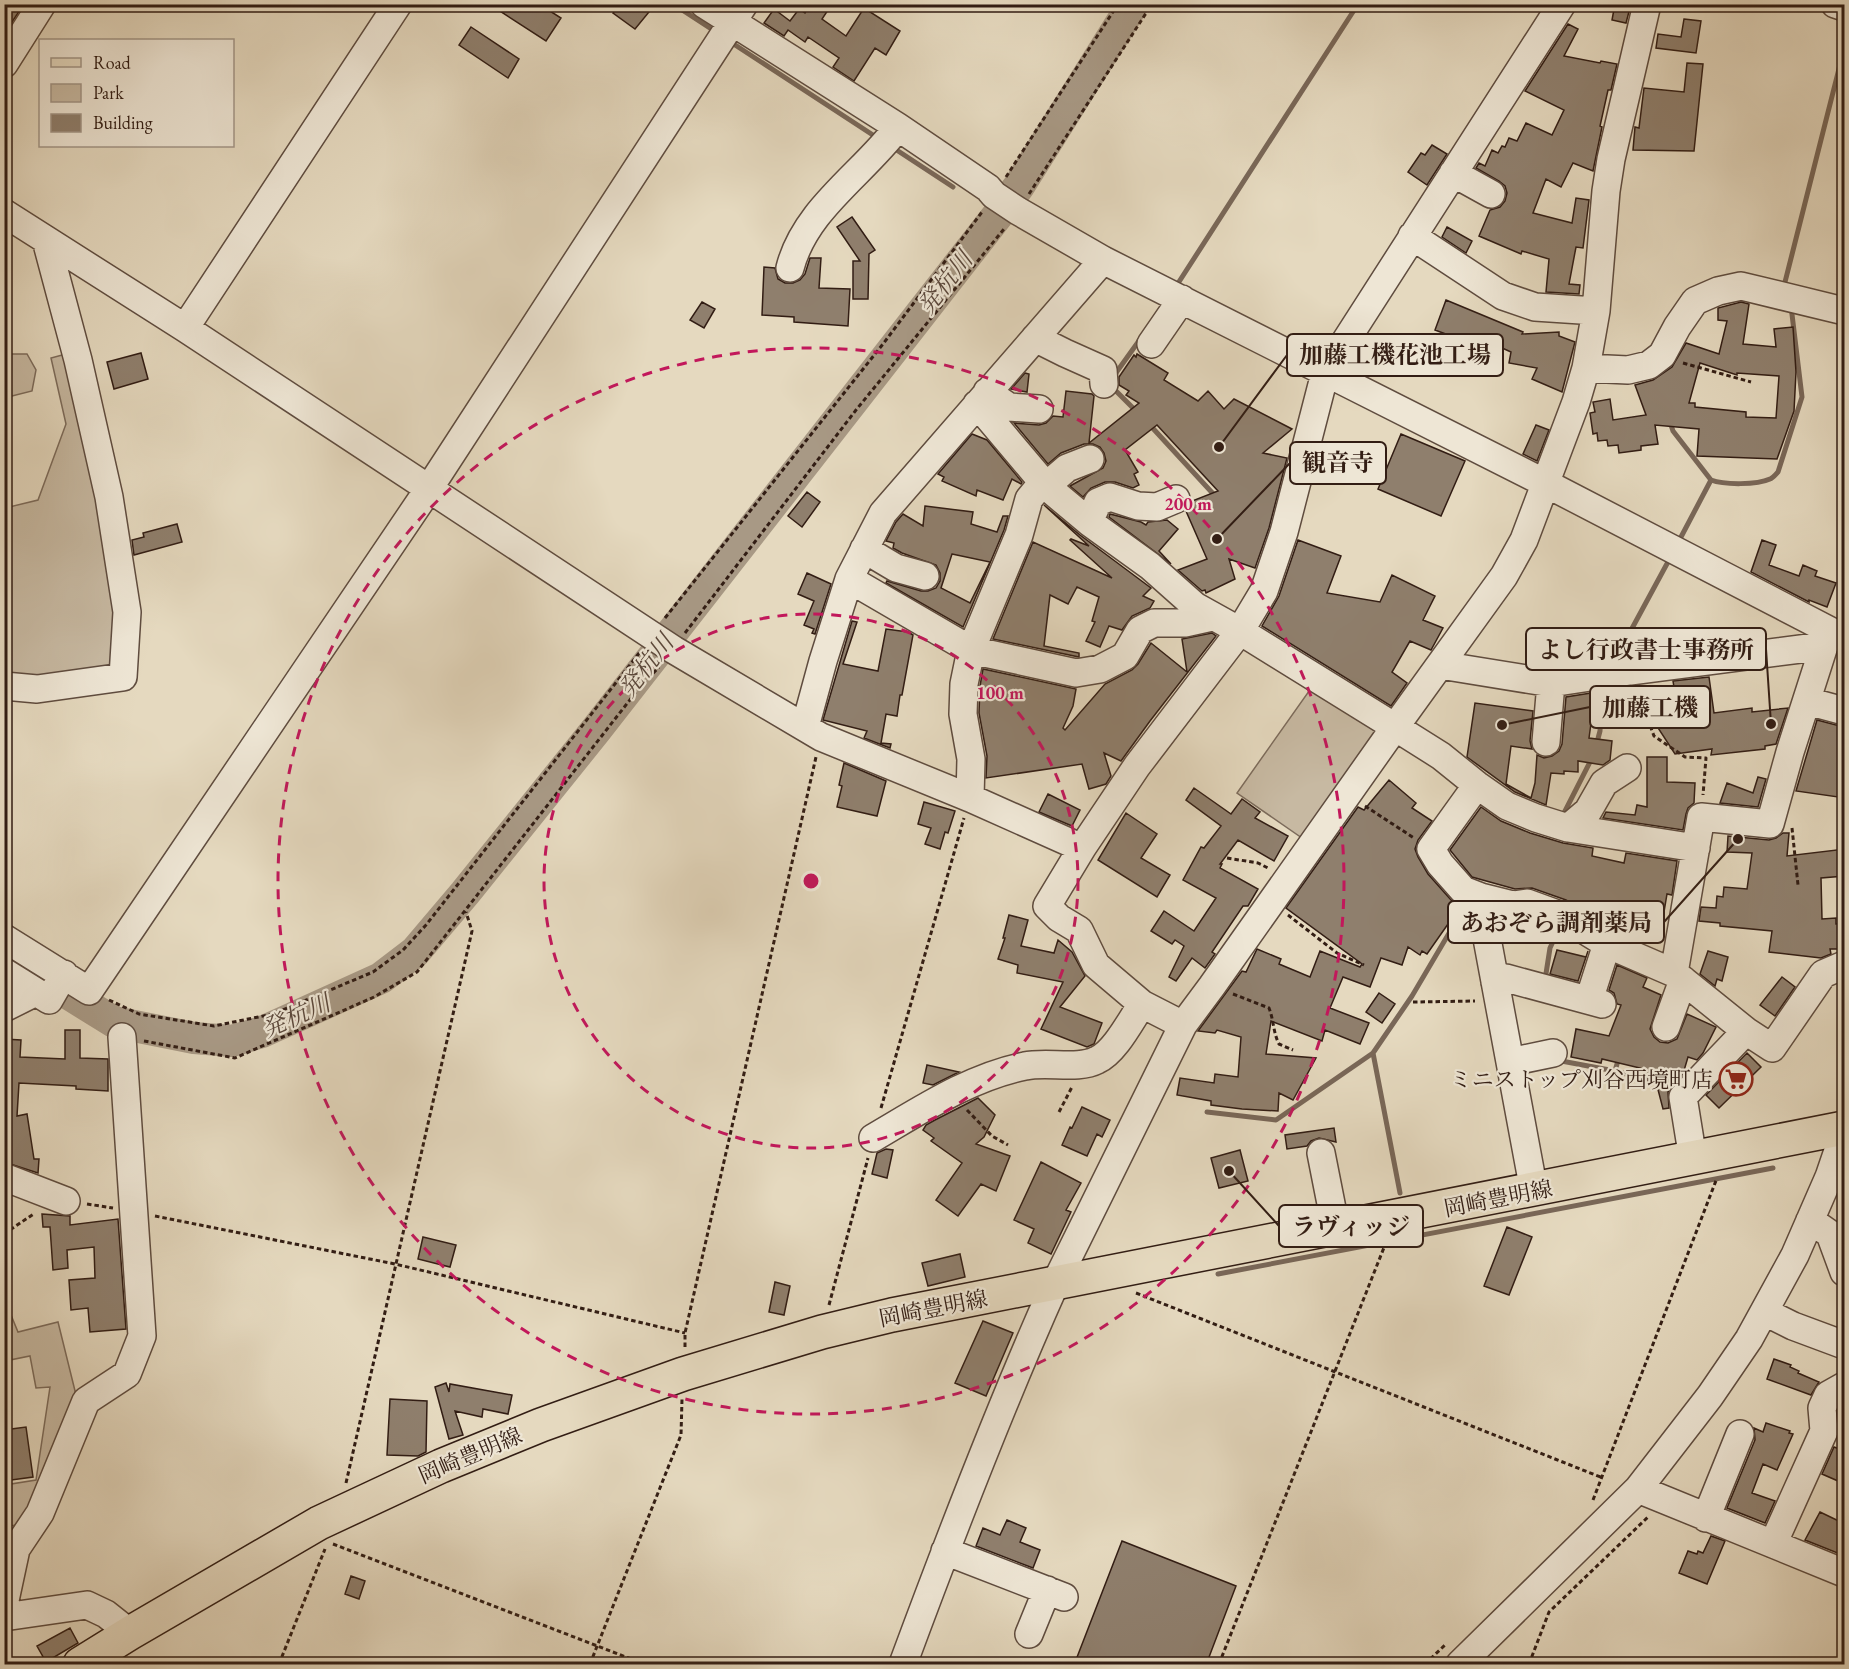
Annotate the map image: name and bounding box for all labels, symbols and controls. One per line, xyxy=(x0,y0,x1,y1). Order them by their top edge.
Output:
legend xyxy=(39,39,234,147)
text: Road xyxy=(93,51,132,74)
text: Park xyxy=(93,81,124,104)
text: Building xyxy=(93,111,153,134)
water label: 発杭川 xyxy=(910,242,981,321)
callout: 加藤工機花池工場 xyxy=(1287,334,1503,376)
text: 加藤工機花池工場 xyxy=(1299,339,1491,370)
callout: 観音寺 xyxy=(1290,442,1386,484)
text: 観音寺 xyxy=(1302,447,1374,478)
text: 200 m xyxy=(1164,492,1212,515)
water label: 発杭川 xyxy=(611,625,682,704)
callout: よし行政書士事務所 xyxy=(1526,628,1766,670)
text: よし行政書士事務所 xyxy=(1538,634,1754,665)
text: 100 m xyxy=(976,681,1024,704)
callout: 加藤工機 xyxy=(1590,686,1710,728)
text: 加藤工機 xyxy=(1602,692,1698,723)
centre of rings xyxy=(801,871,821,891)
callout: あおぞら調剤薬局 xyxy=(1448,901,1664,943)
text: あおぞら調剤薬局 xyxy=(1460,907,1652,938)
water label: 発杭川 xyxy=(257,986,338,1044)
supermarket icon: ミニストップ刈谷西境町店 xyxy=(1718,1061,1754,1097)
place label: ミニストップ刈谷西境町店 xyxy=(1450,1065,1713,1094)
street label: 岡崎豊明線 xyxy=(1441,1174,1555,1223)
callout: ラヴィッジ xyxy=(1279,1205,1423,1247)
text: ラヴィッジ xyxy=(1292,1211,1410,1242)
street label: 岡崎豊明線 xyxy=(876,1284,990,1333)
street label: 岡崎豊明線 xyxy=(414,1421,526,1490)

